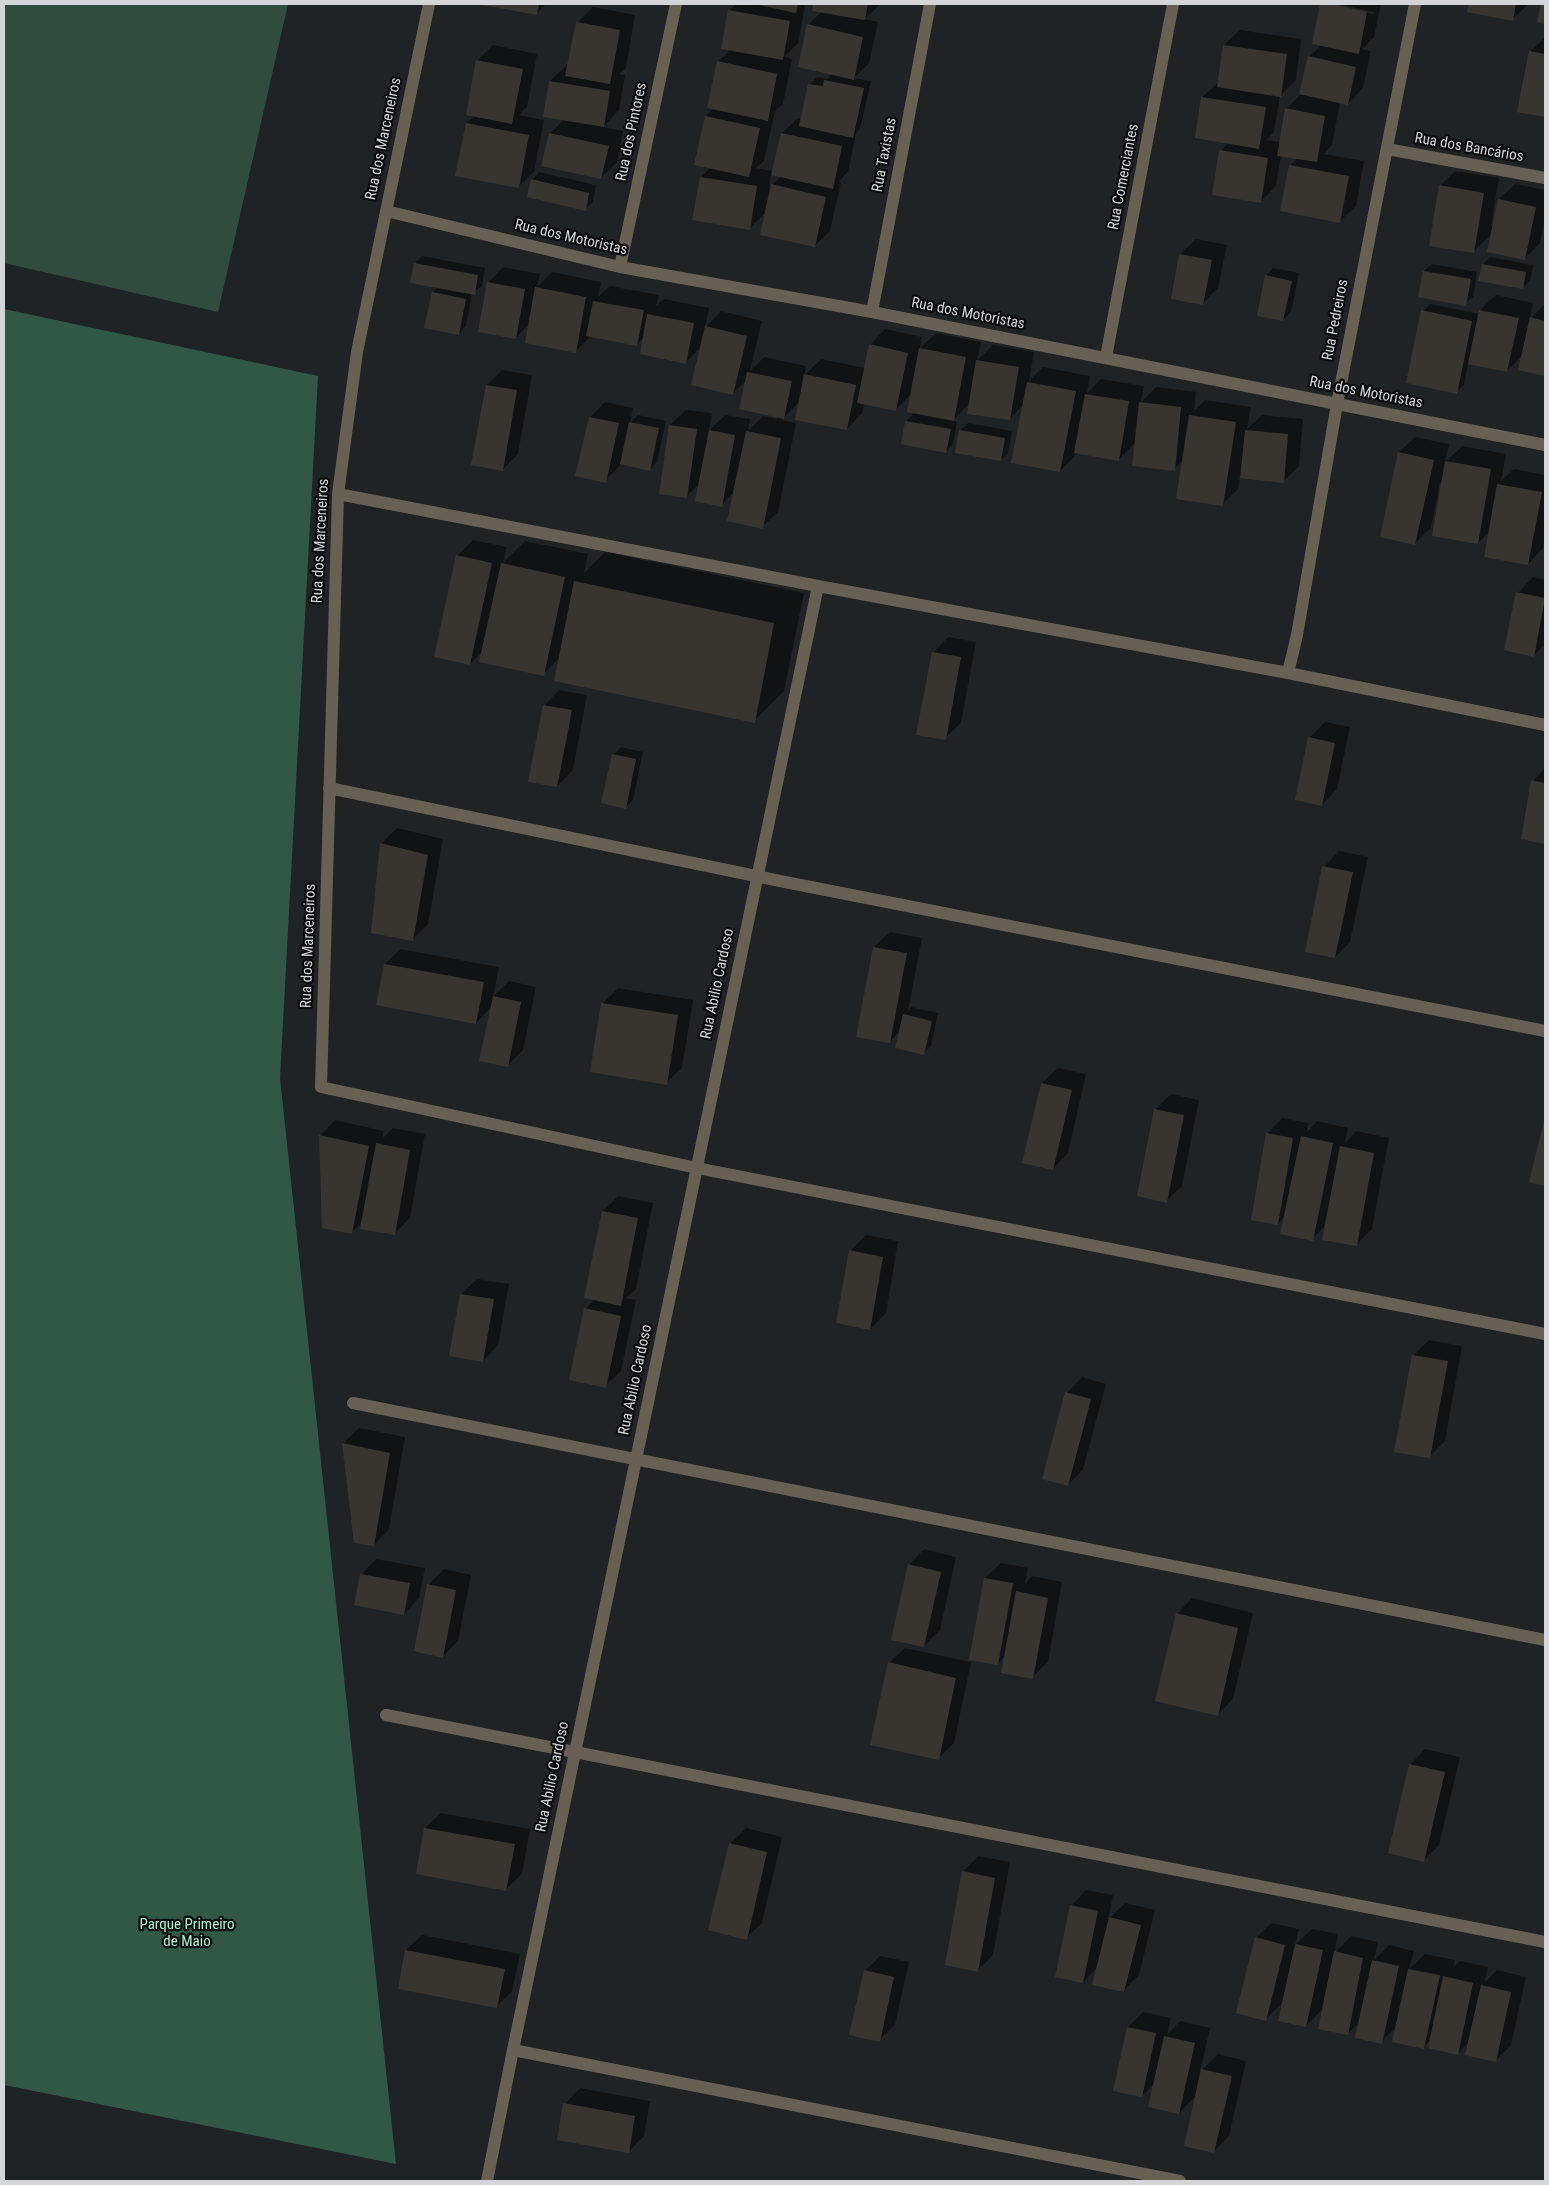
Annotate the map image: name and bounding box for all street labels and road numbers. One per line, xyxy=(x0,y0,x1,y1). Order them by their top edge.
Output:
street label: Rua dos Marceneiros xyxy=(362,76,406,202)
street label: Rua dos Pintores xyxy=(613,81,651,183)
street label: Rua Taxistas xyxy=(869,116,901,194)
street label: Rua Comerciantes xyxy=(1105,122,1143,232)
street label: Rua dos Bancários xyxy=(1413,130,1525,166)
street label: Rua dos Motoristas xyxy=(513,216,629,260)
street label: Rua Pedreiros xyxy=(1319,278,1353,362)
street label: Rua dos Motoristas xyxy=(910,294,1026,334)
street label: Rua dos Motoristas xyxy=(1308,373,1424,413)
street label: Rua dos Marceneiros xyxy=(309,478,333,604)
street label: Rua dos Marceneiros xyxy=(298,883,320,1009)
street label: Rua Abilio Cardoso xyxy=(697,927,739,1041)
street label: Rua Abilio Cardoso xyxy=(615,1323,657,1437)
street label: Rua Abilio Cardoso xyxy=(532,1720,574,1834)

